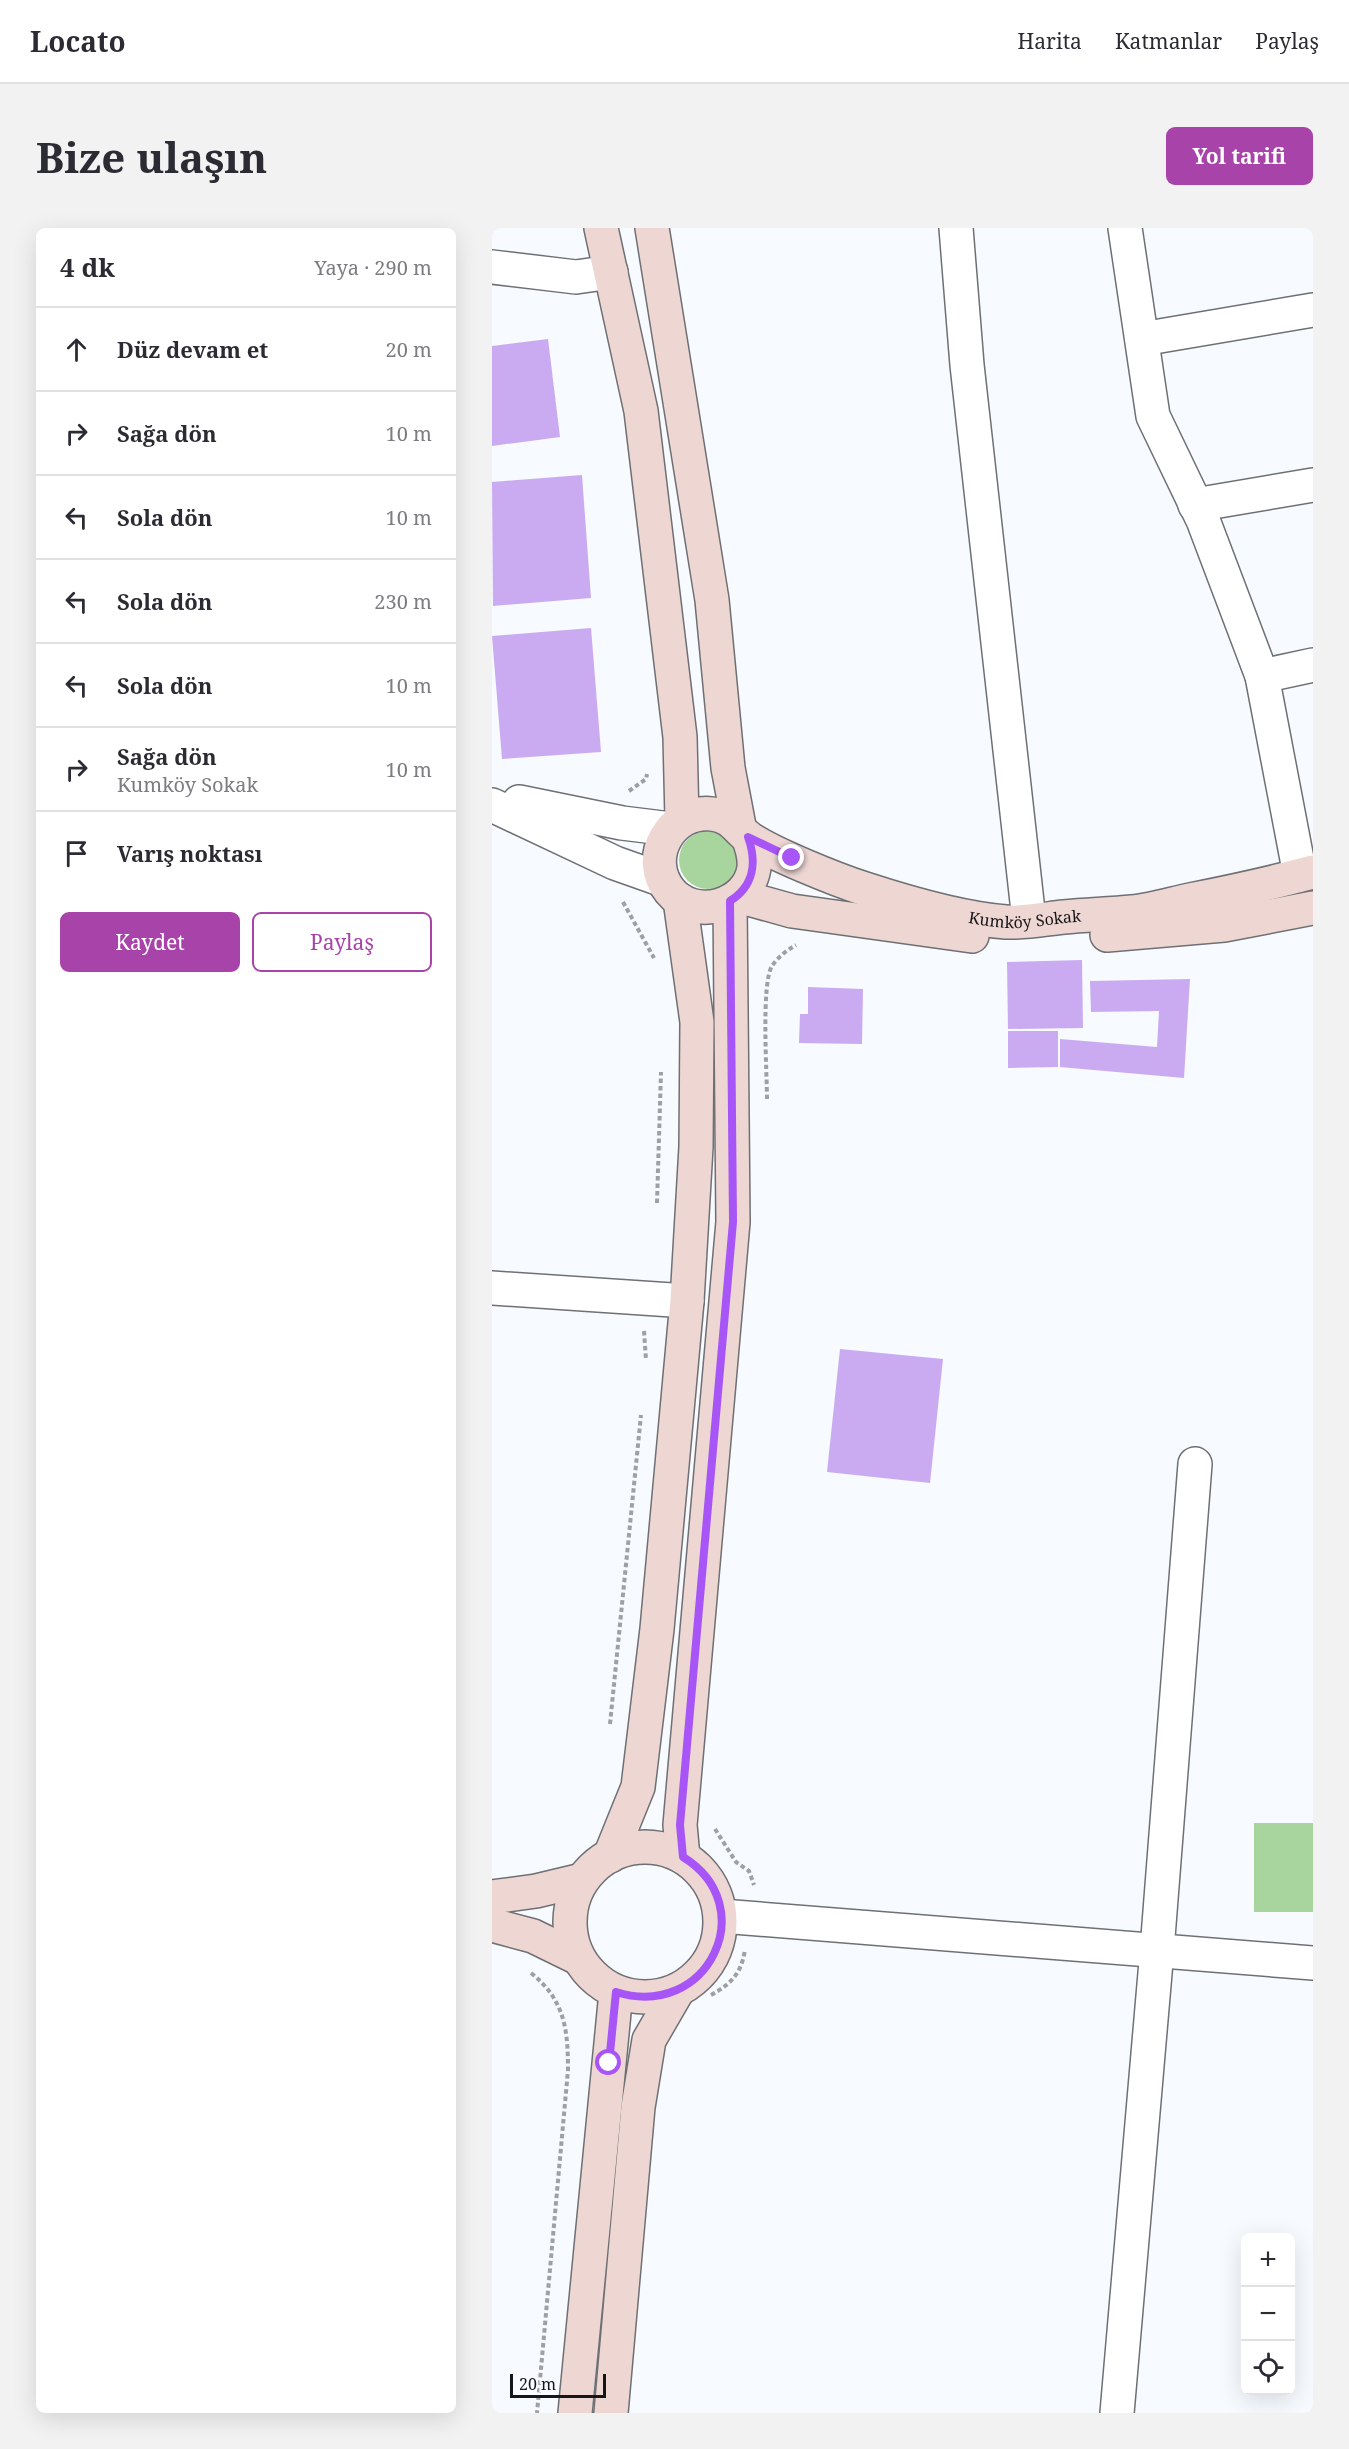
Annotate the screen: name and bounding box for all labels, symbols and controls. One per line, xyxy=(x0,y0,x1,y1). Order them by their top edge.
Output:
text: Locato xyxy=(30,22,126,60)
text: Harita xyxy=(1018,27,1082,55)
text: Katmanlar xyxy=(1115,27,1222,55)
text: Paylaş xyxy=(1255,27,1319,55)
button: Yol tarifi xyxy=(1166,127,1313,185)
text: Bize ulaşın xyxy=(36,128,267,185)
text: 4 dk xyxy=(60,249,115,285)
text: Yaya · 290 m xyxy=(314,254,432,281)
icon: ahead xyxy=(60,333,93,366)
text: Düz devam et xyxy=(117,334,268,364)
text: 20 m xyxy=(386,336,432,363)
icon: right xyxy=(60,417,93,450)
text: Sağa dön xyxy=(117,418,217,448)
text: 10 m xyxy=(386,420,432,447)
icon: left xyxy=(60,501,93,534)
text: Sola dön xyxy=(117,502,212,532)
text: 10 m xyxy=(386,504,432,531)
icon: left xyxy=(60,585,93,618)
text: Sola dön xyxy=(117,586,212,616)
text: 230 m xyxy=(374,588,432,615)
icon: left xyxy=(60,669,93,702)
text: Sola dön xyxy=(117,670,212,700)
text: 10 m xyxy=(386,672,432,699)
text: Sağa dön xyxy=(117,741,217,771)
icon: right xyxy=(60,753,93,786)
text: 10 m xyxy=(386,756,432,783)
text: Kumköy Sokak xyxy=(117,771,258,798)
icon: arrive xyxy=(60,837,93,870)
text: Varış noktası xyxy=(117,838,262,868)
route end xyxy=(778,844,804,870)
street label: Kumköy Sokak xyxy=(967,905,1083,933)
button: Kaydet xyxy=(60,912,240,972)
button: Paylaş xyxy=(252,912,432,972)
route start xyxy=(595,2049,621,2075)
map controls xyxy=(1241,2233,1295,2395)
button: + xyxy=(1241,2233,1295,2287)
button: − xyxy=(1241,2287,1295,2341)
button: locate xyxy=(1241,2341,1295,2395)
scale bar xyxy=(510,2371,606,2398)
text: 20 m xyxy=(519,2373,556,2395)

